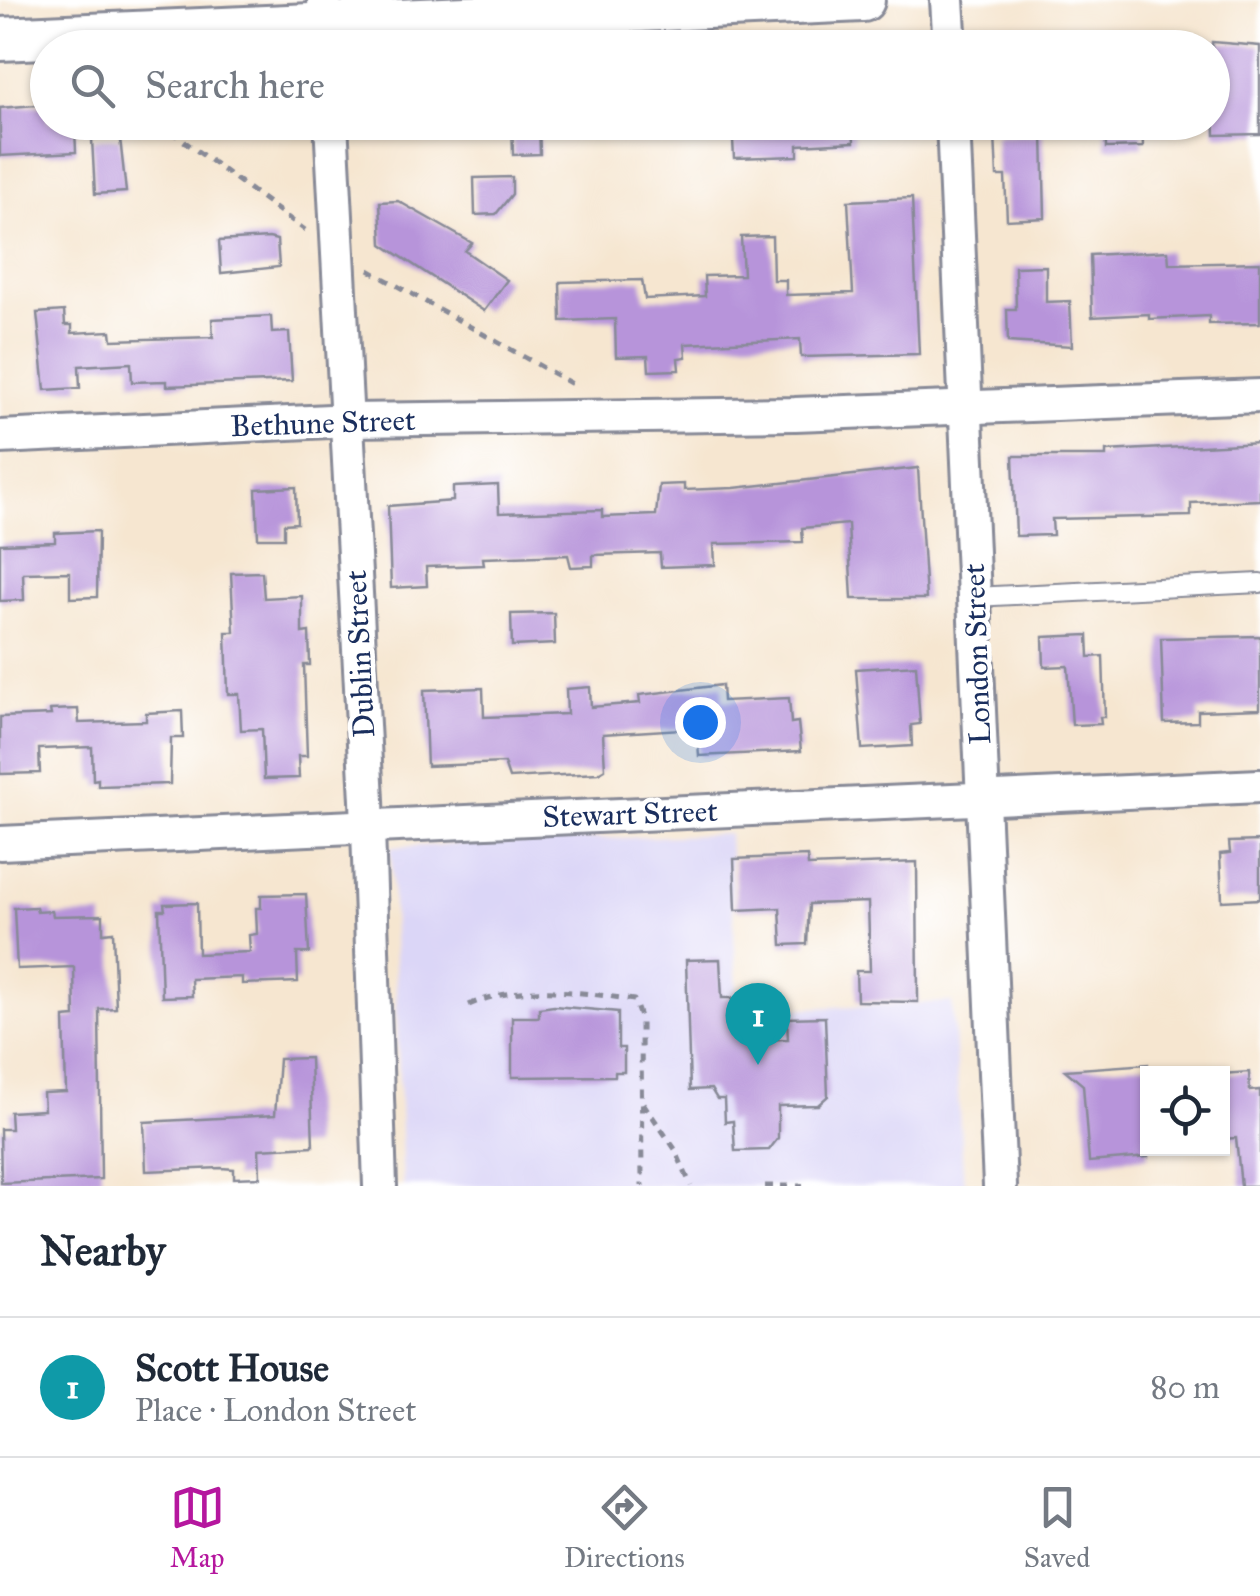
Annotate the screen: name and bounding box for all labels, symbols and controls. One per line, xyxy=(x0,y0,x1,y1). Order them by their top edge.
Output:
search box xyxy=(30,30,1230,140)
icon: search xyxy=(65,58,120,113)
text: Search here xyxy=(145,62,325,108)
street label: Bethune Street xyxy=(230,402,417,444)
street label: London Street xyxy=(956,562,998,745)
street label: Dublin Street xyxy=(338,569,382,739)
your location xyxy=(675,697,726,748)
street label: Stewart Street xyxy=(542,793,719,835)
pin: 1 xyxy=(726,982,790,1065)
map controls xyxy=(1140,1066,1230,1156)
button: locate xyxy=(1140,1066,1230,1156)
text: Nearby xyxy=(40,1225,165,1277)
text: Scott House xyxy=(135,1345,329,1391)
text: 1 xyxy=(66,1368,79,1407)
text: 80 m xyxy=(1151,1368,1220,1407)
text: Place · London Street xyxy=(135,1391,417,1430)
tab: Map xyxy=(170,1480,225,1575)
tab: Directions xyxy=(564,1480,685,1575)
tab: Saved xyxy=(1024,1480,1090,1575)

